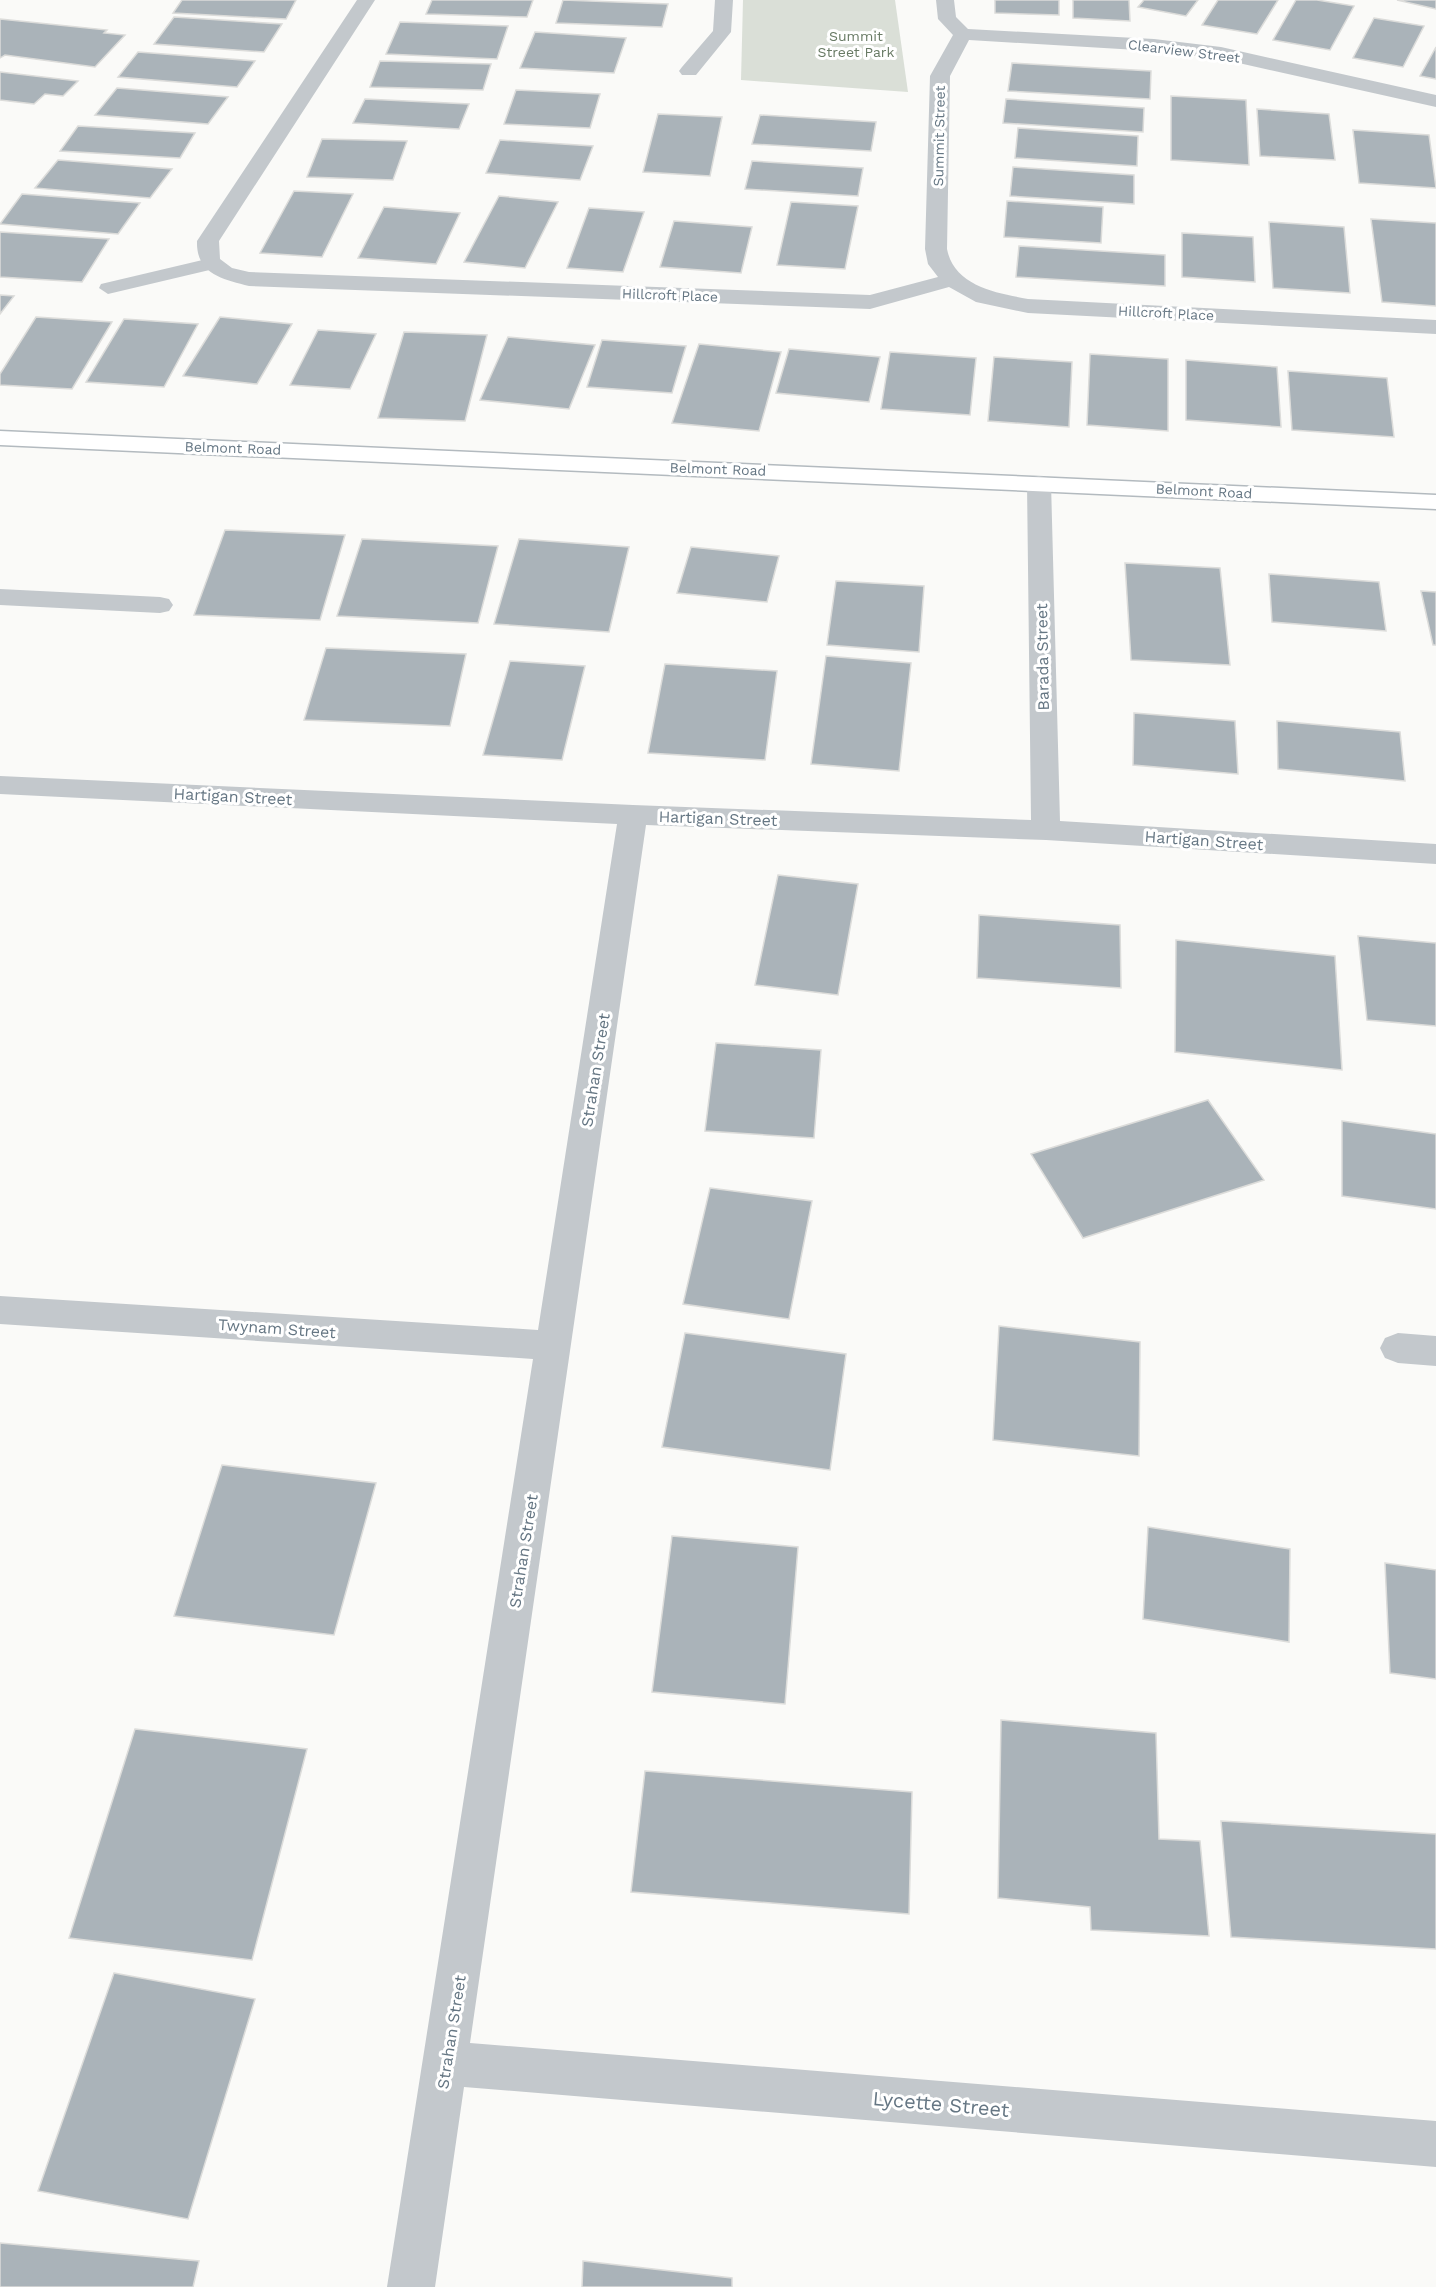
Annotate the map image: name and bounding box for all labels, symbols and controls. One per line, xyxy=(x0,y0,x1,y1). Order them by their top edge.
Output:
park label: Summit Street Park xyxy=(817,28,895,60)
street label: Clearview Street xyxy=(1127,36,1241,66)
street label: Summit Street xyxy=(930,85,948,186)
street label: Hillcroft Place xyxy=(622,285,718,305)
street label: Hillcroft Place xyxy=(1118,302,1214,324)
street label: Belmont Road xyxy=(184,438,282,458)
street label: Belmont Road xyxy=(669,459,767,479)
street label: Belmont Road xyxy=(1155,480,1253,502)
street label: Barada Street xyxy=(1032,603,1053,711)
street label: Hartigan Street xyxy=(173,784,293,809)
street label: Hartigan Street xyxy=(658,807,778,830)
street label: Hartigan Street xyxy=(1144,827,1264,854)
street label: Strahan Street xyxy=(577,1012,614,1128)
street label: Twynam Street xyxy=(217,1315,337,1342)
street label: Strahan Street xyxy=(505,1493,542,1609)
street label: Strahan Street xyxy=(433,1974,470,2090)
street label: Lycette Street xyxy=(872,2086,1011,2122)

